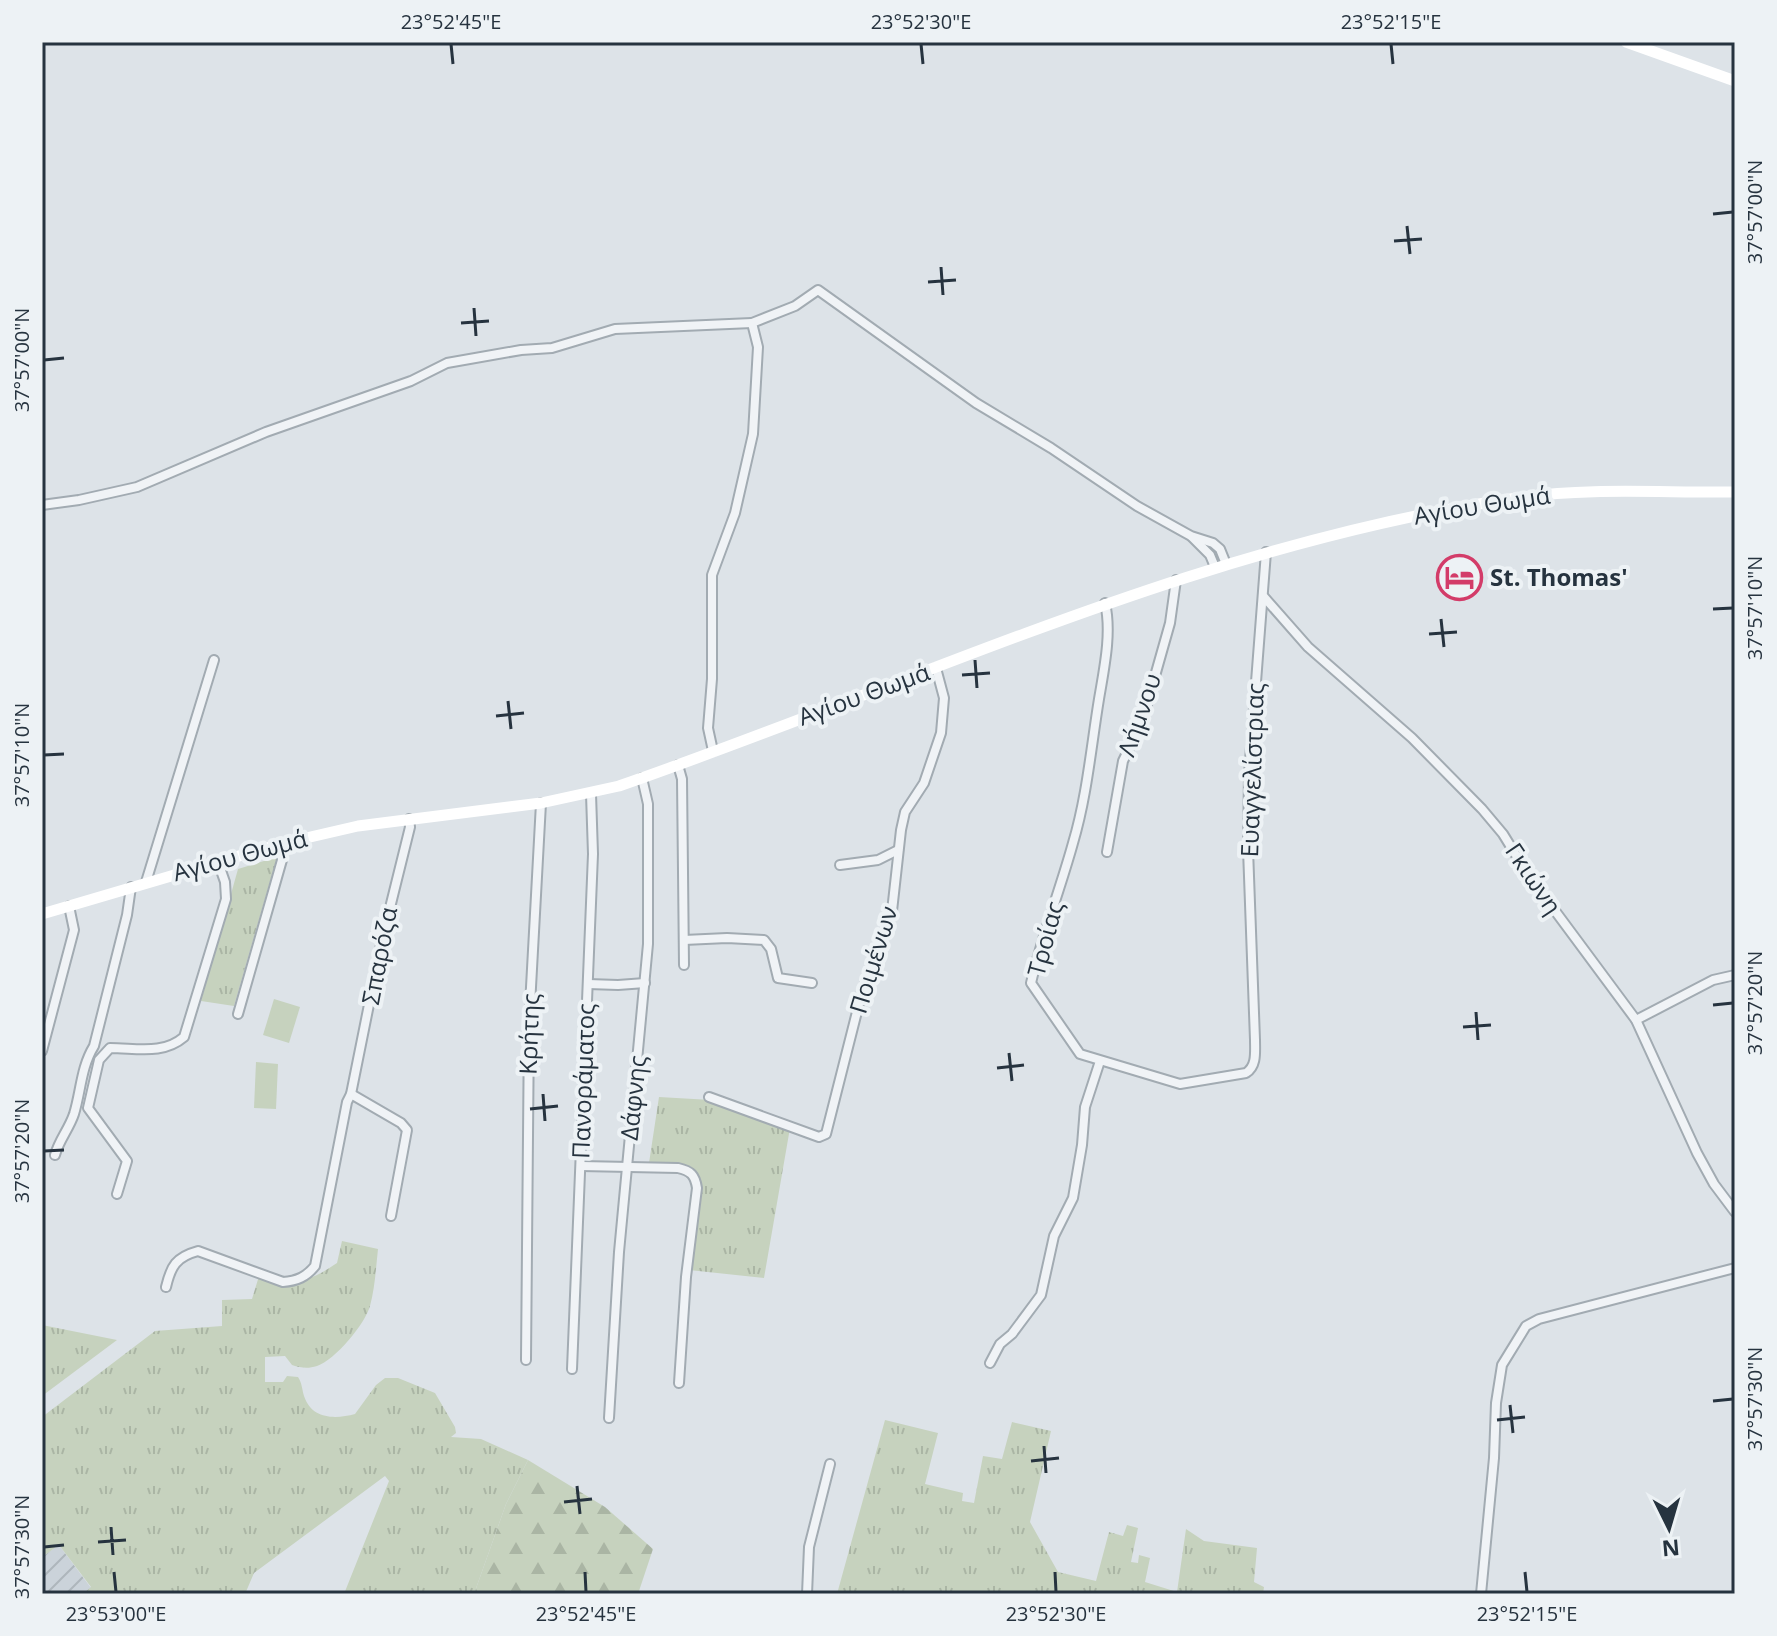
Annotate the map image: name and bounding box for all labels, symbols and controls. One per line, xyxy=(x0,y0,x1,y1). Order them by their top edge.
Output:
text: 23°52'45"E xyxy=(401,8,501,35)
text: 23°52'30"E xyxy=(871,8,971,35)
text: 23°52'15"E xyxy=(1341,8,1441,35)
text: 37°57'00"N xyxy=(1741,160,1768,264)
text: 37°57'00"N xyxy=(8,308,35,412)
street label: Αγίου Θωμά xyxy=(1411,477,1553,532)
hotel icon: St. Thomas' xyxy=(1435,554,1483,602)
text: 37°57'10"N xyxy=(1741,556,1768,660)
place label: St. Thomas' xyxy=(1490,560,1628,593)
street label: Αγίου Θωμά xyxy=(793,654,934,733)
street label: Λήμνου xyxy=(1109,668,1168,761)
street label: Ευαγγελίστριας xyxy=(1232,682,1271,858)
text: 37°57'10"N xyxy=(8,703,35,807)
street label: Αγίου Θωμά xyxy=(169,821,311,888)
street label: Γκιώνη xyxy=(1498,836,1570,920)
street label: Τροίας xyxy=(1019,897,1070,980)
street label: Ποιμένων xyxy=(841,902,905,1017)
street label: Σπαρόζα xyxy=(353,904,404,1007)
text: 37°57'20"N xyxy=(1741,951,1768,1055)
street label: Κρήτης xyxy=(511,993,546,1075)
street label: Πανοράματος xyxy=(563,1003,602,1159)
street label: Δάφνης xyxy=(612,1054,653,1142)
text: 37°57'20"N xyxy=(8,1099,35,1203)
text: 37°57'30"N xyxy=(1741,1347,1768,1451)
north arrow xyxy=(1629,1488,1709,1568)
text: 37°57'30"N xyxy=(8,1495,35,1599)
text: N xyxy=(1661,1533,1681,1565)
text: 23°53'00"E xyxy=(66,1600,166,1627)
text: 23°52'45"E xyxy=(536,1600,636,1627)
text: 23°52'30"E xyxy=(1006,1600,1106,1627)
text: 23°52'15"E xyxy=(1477,1600,1577,1627)

